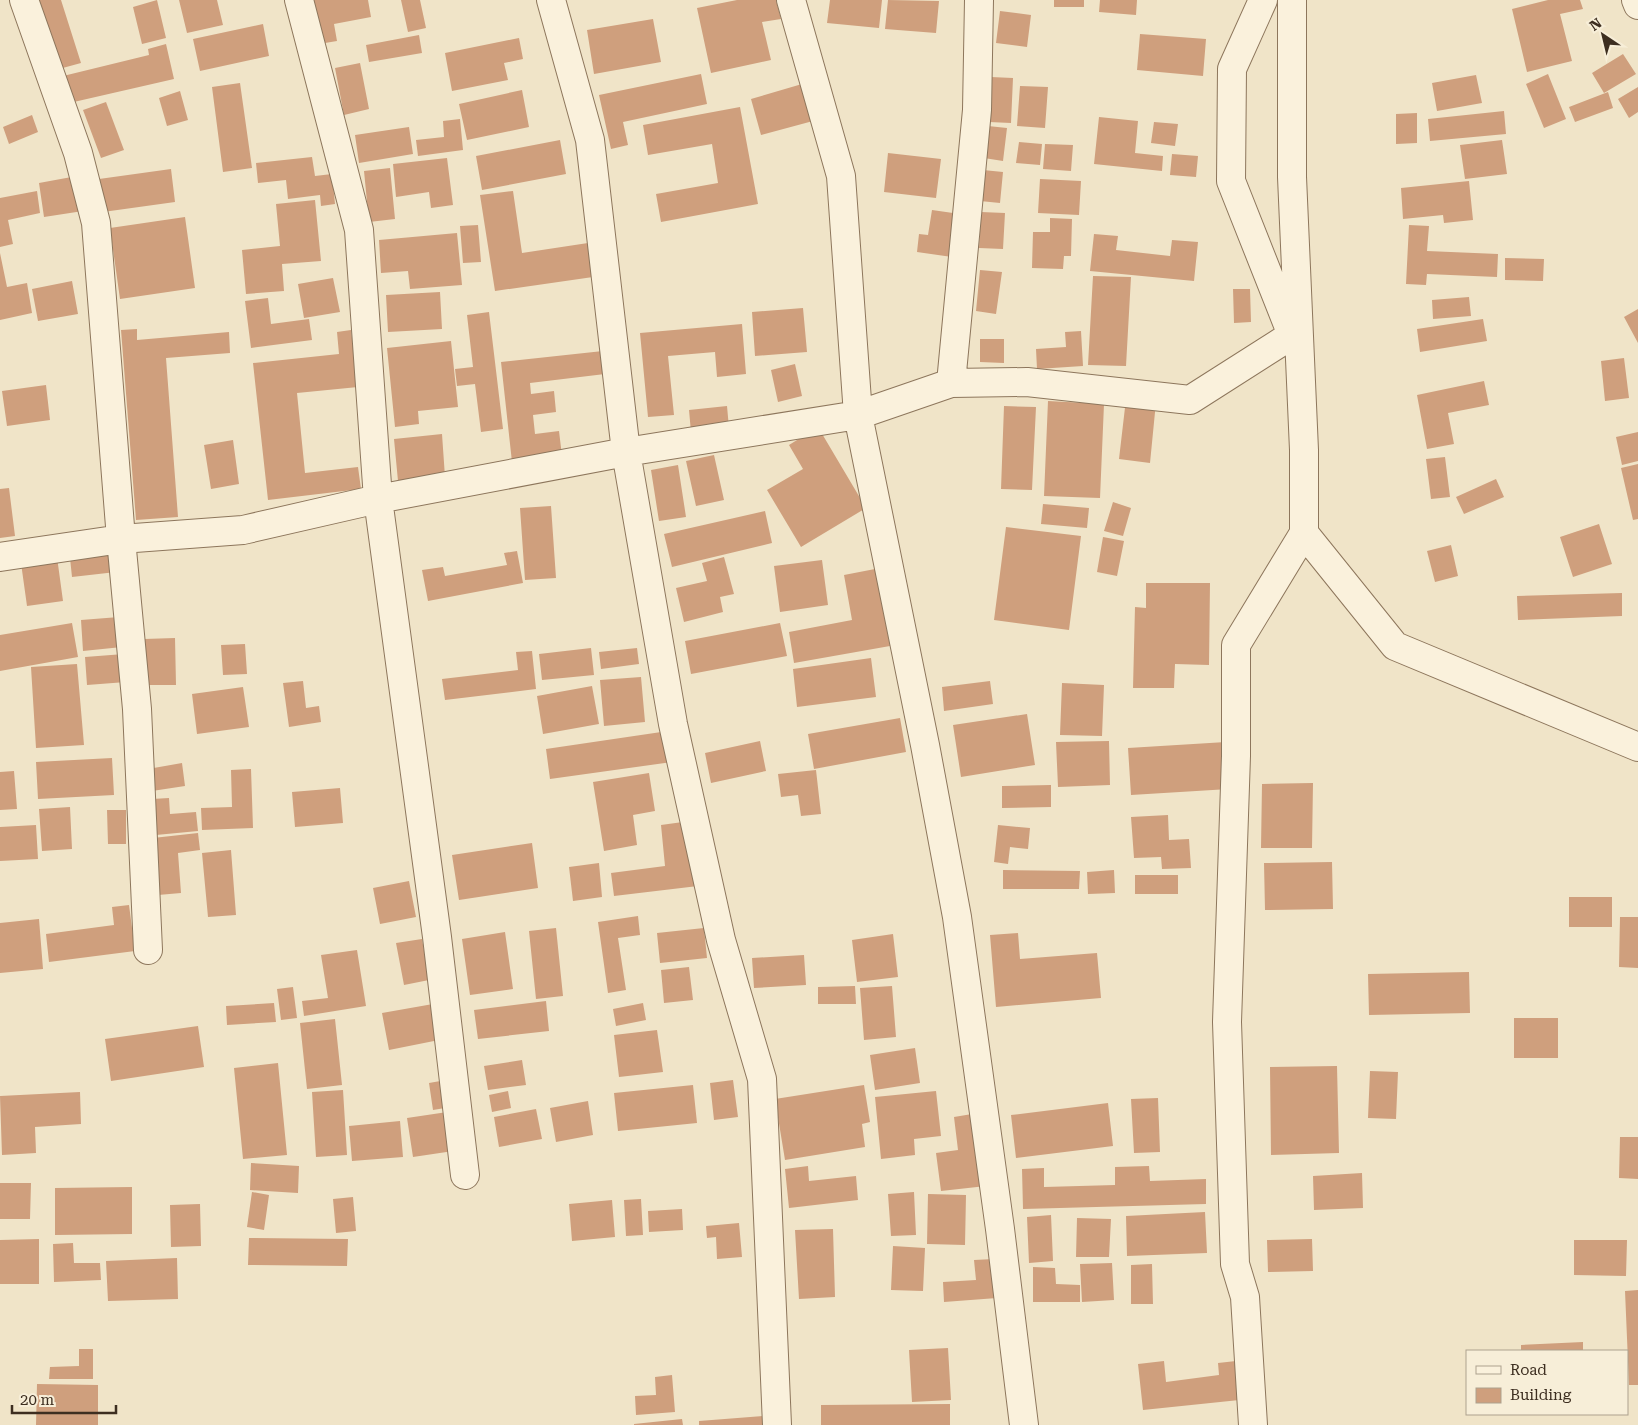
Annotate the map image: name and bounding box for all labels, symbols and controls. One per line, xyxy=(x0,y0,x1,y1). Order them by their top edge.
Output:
north arrow xyxy=(1578,10,1628,60)
text: N xyxy=(1587,15,1605,34)
legend xyxy=(1466,1350,1628,1415)
text: Road xyxy=(1510,1361,1547,1379)
scale bar xyxy=(12,1382,116,1414)
text: Building xyxy=(1510,1386,1572,1404)
text: 20 m xyxy=(20,1391,55,1409)

